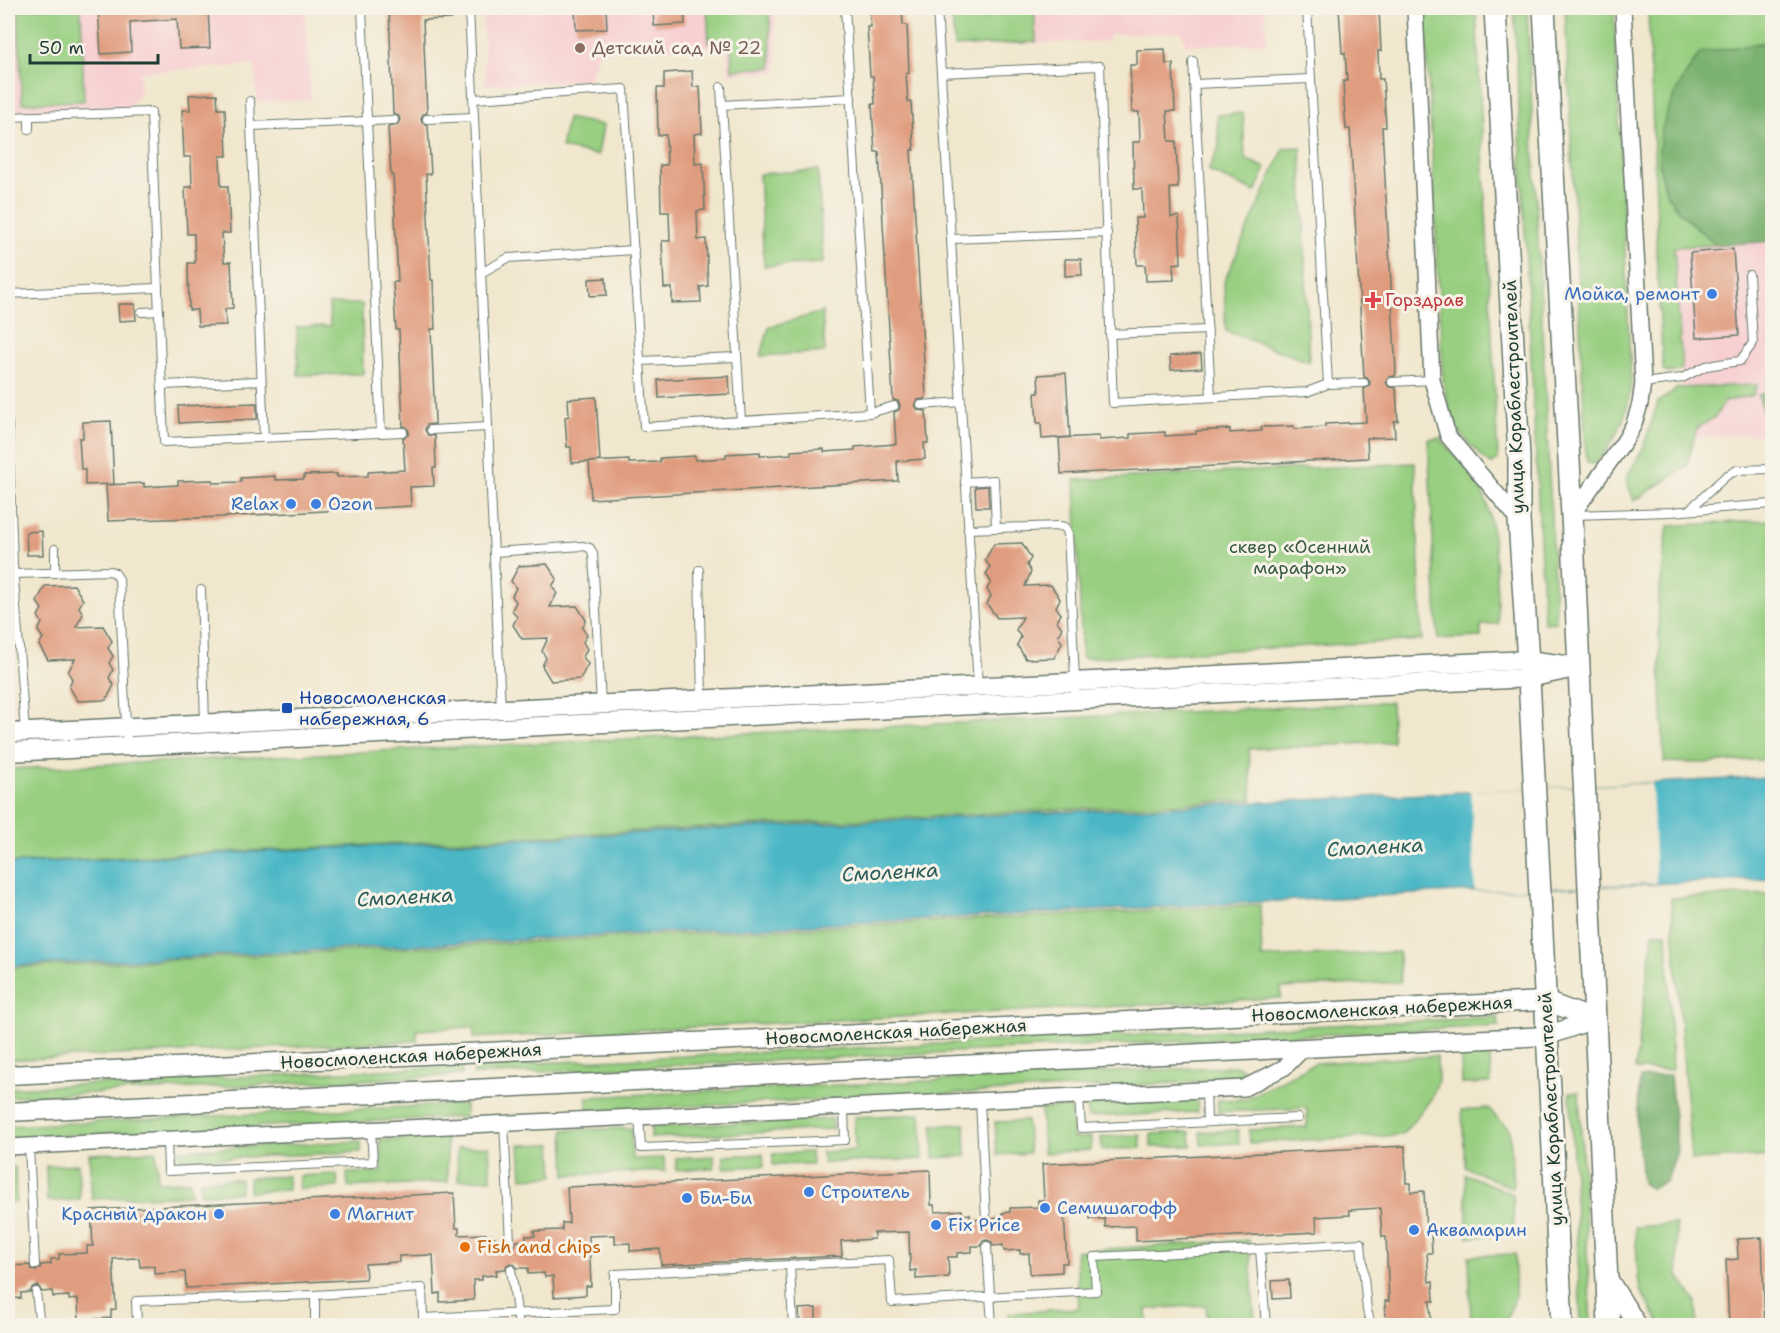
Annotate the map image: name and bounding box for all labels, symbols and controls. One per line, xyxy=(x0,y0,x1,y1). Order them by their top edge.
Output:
scale bar xyxy=(30,27,158,65)
text: 50 m xyxy=(39,36,84,60)
place label: Детский сад № 22 xyxy=(592,36,761,60)
marker: Детский сад № 22 xyxy=(573,41,587,55)
street label: улица Кораблестроителей xyxy=(1498,279,1530,514)
place label: Мойка, ремонт xyxy=(1564,282,1701,306)
marker: Мойка, ремонт xyxy=(1705,287,1719,301)
place label: Горздрав xyxy=(1385,288,1464,312)
marker: Горздрав xyxy=(1366,293,1380,307)
place label: Relax xyxy=(231,492,279,516)
place label: Ozon xyxy=(328,492,373,516)
marker: Relax xyxy=(284,497,298,511)
marker: Ozon xyxy=(309,497,323,511)
park label: сквер «Осенний марафон» xyxy=(1229,535,1371,580)
place label: Новосмоленская набережная, 6 xyxy=(299,686,447,731)
marker: Новосмоленская набережная, 6 xyxy=(280,701,294,715)
water label: Смоленка xyxy=(1326,831,1424,863)
water label: Смоленка xyxy=(841,856,939,888)
water label: Смоленка xyxy=(356,881,454,913)
street label: Новосмоленская набережная xyxy=(1251,990,1513,1028)
street label: улица Кораблестроителей xyxy=(1533,991,1569,1226)
street label: Новосмоленская набережная xyxy=(765,1013,1027,1051)
street label: Новосмоленская набережная xyxy=(280,1037,542,1075)
place label: Строитель xyxy=(821,1180,910,1204)
marker: Строитель xyxy=(802,1185,816,1199)
place label: Би-Би xyxy=(699,1186,752,1210)
marker: Би-Би xyxy=(680,1191,694,1205)
place label: Семишагофф xyxy=(1057,1196,1177,1220)
marker: Семишагофф xyxy=(1038,1201,1052,1215)
place label: Красный дракон xyxy=(61,1202,207,1226)
place label: Магнит xyxy=(347,1202,415,1226)
marker: Красный дракон xyxy=(212,1207,226,1221)
marker: Магнит xyxy=(328,1207,342,1221)
place label: Fix Price xyxy=(948,1213,1020,1237)
marker: Fix Price xyxy=(929,1218,943,1232)
place label: Аквамарин xyxy=(1426,1218,1527,1242)
marker: Аквамарин xyxy=(1407,1223,1421,1237)
place label: Fish and chips xyxy=(477,1235,601,1259)
marker: Fish and chips xyxy=(458,1240,472,1254)

